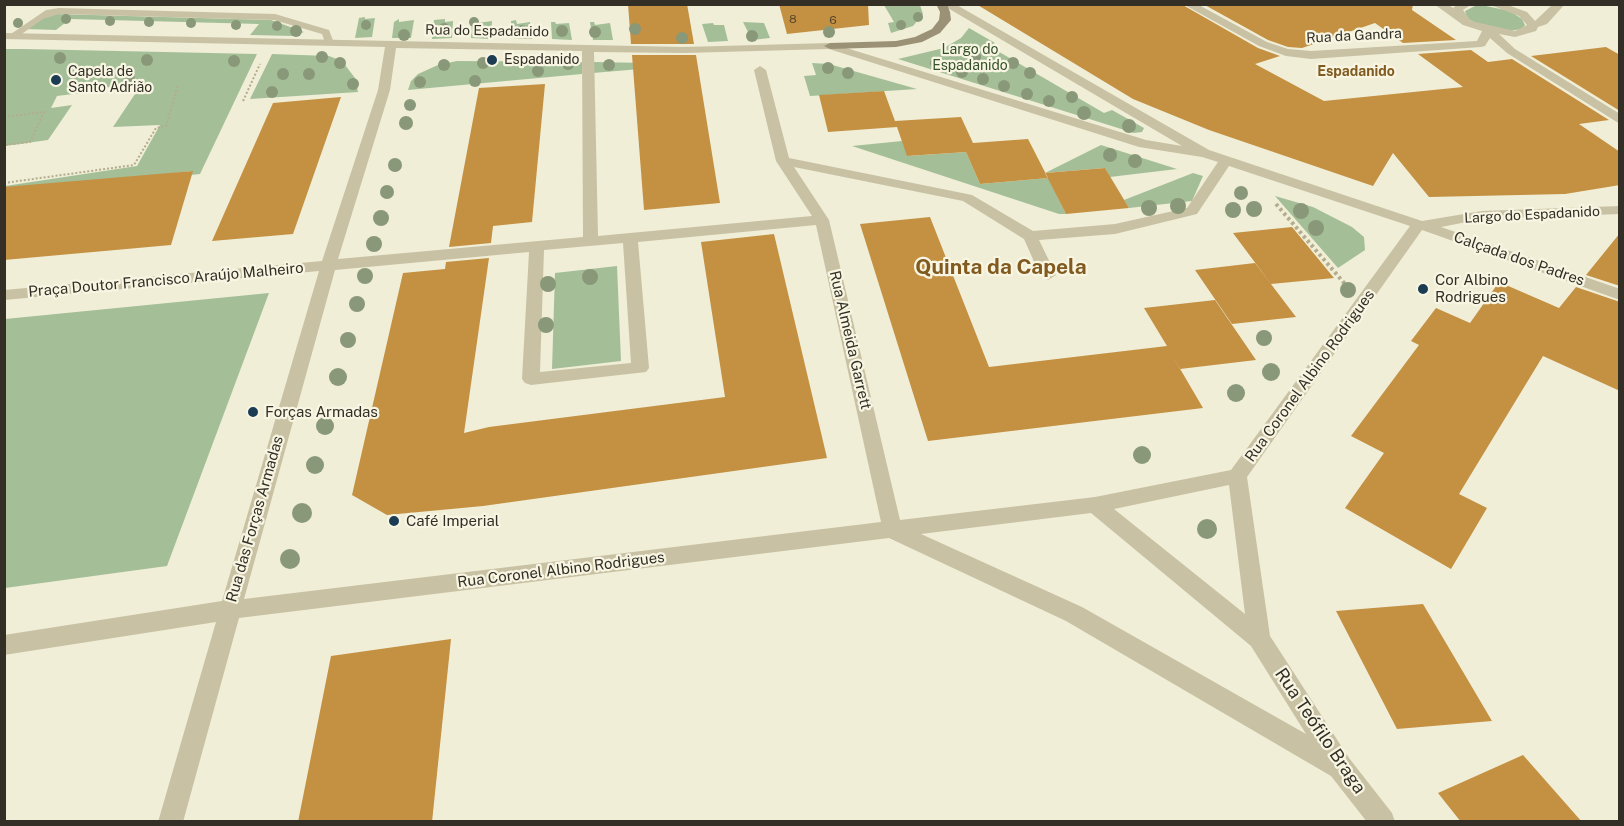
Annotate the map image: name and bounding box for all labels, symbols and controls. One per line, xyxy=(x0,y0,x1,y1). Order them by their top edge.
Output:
house number: 8 xyxy=(789,12,797,26)
house number: 6 xyxy=(829,13,837,27)
street label: Rua do Espadanido xyxy=(425,22,549,40)
street label: Rua da Gandra xyxy=(1306,25,1402,47)
park label: Largo do Espadanido xyxy=(932,42,1008,74)
place label: Espadanido xyxy=(504,52,580,68)
marker: Espadanido xyxy=(485,53,499,67)
place label: Capela de Santo Adrião xyxy=(68,64,152,96)
district label: Espadanido xyxy=(1317,64,1395,80)
marker: Capela de Santo Adrião xyxy=(49,73,63,87)
street label: Largo do Espadanido xyxy=(1464,203,1600,227)
street label: Calçada dos Padres xyxy=(1451,228,1587,290)
district label: Quinta da Capela xyxy=(915,255,1087,281)
street label: Praça Doutor Francisco Araújo Malheiro xyxy=(28,259,304,301)
street label: Rua Almeida Garrett xyxy=(825,269,875,411)
place label: Cor Albino Rodrigues xyxy=(1435,271,1508,306)
marker: Cor Albino Rodrigues xyxy=(1416,282,1430,296)
street label: Rua Coronel Albino Rodrigues xyxy=(1241,286,1379,466)
place label: Forças Armadas xyxy=(265,403,378,421)
marker: Forças Armadas xyxy=(246,405,260,419)
street label: Rua das Forças Armadas xyxy=(223,434,287,604)
place label: Café Imperial xyxy=(406,512,499,530)
marker: Café Imperial xyxy=(387,514,401,528)
street label: Rua Coronel Albino Rodrigues xyxy=(456,548,666,592)
street label: Rua Teófilo Braga xyxy=(1270,664,1370,798)

